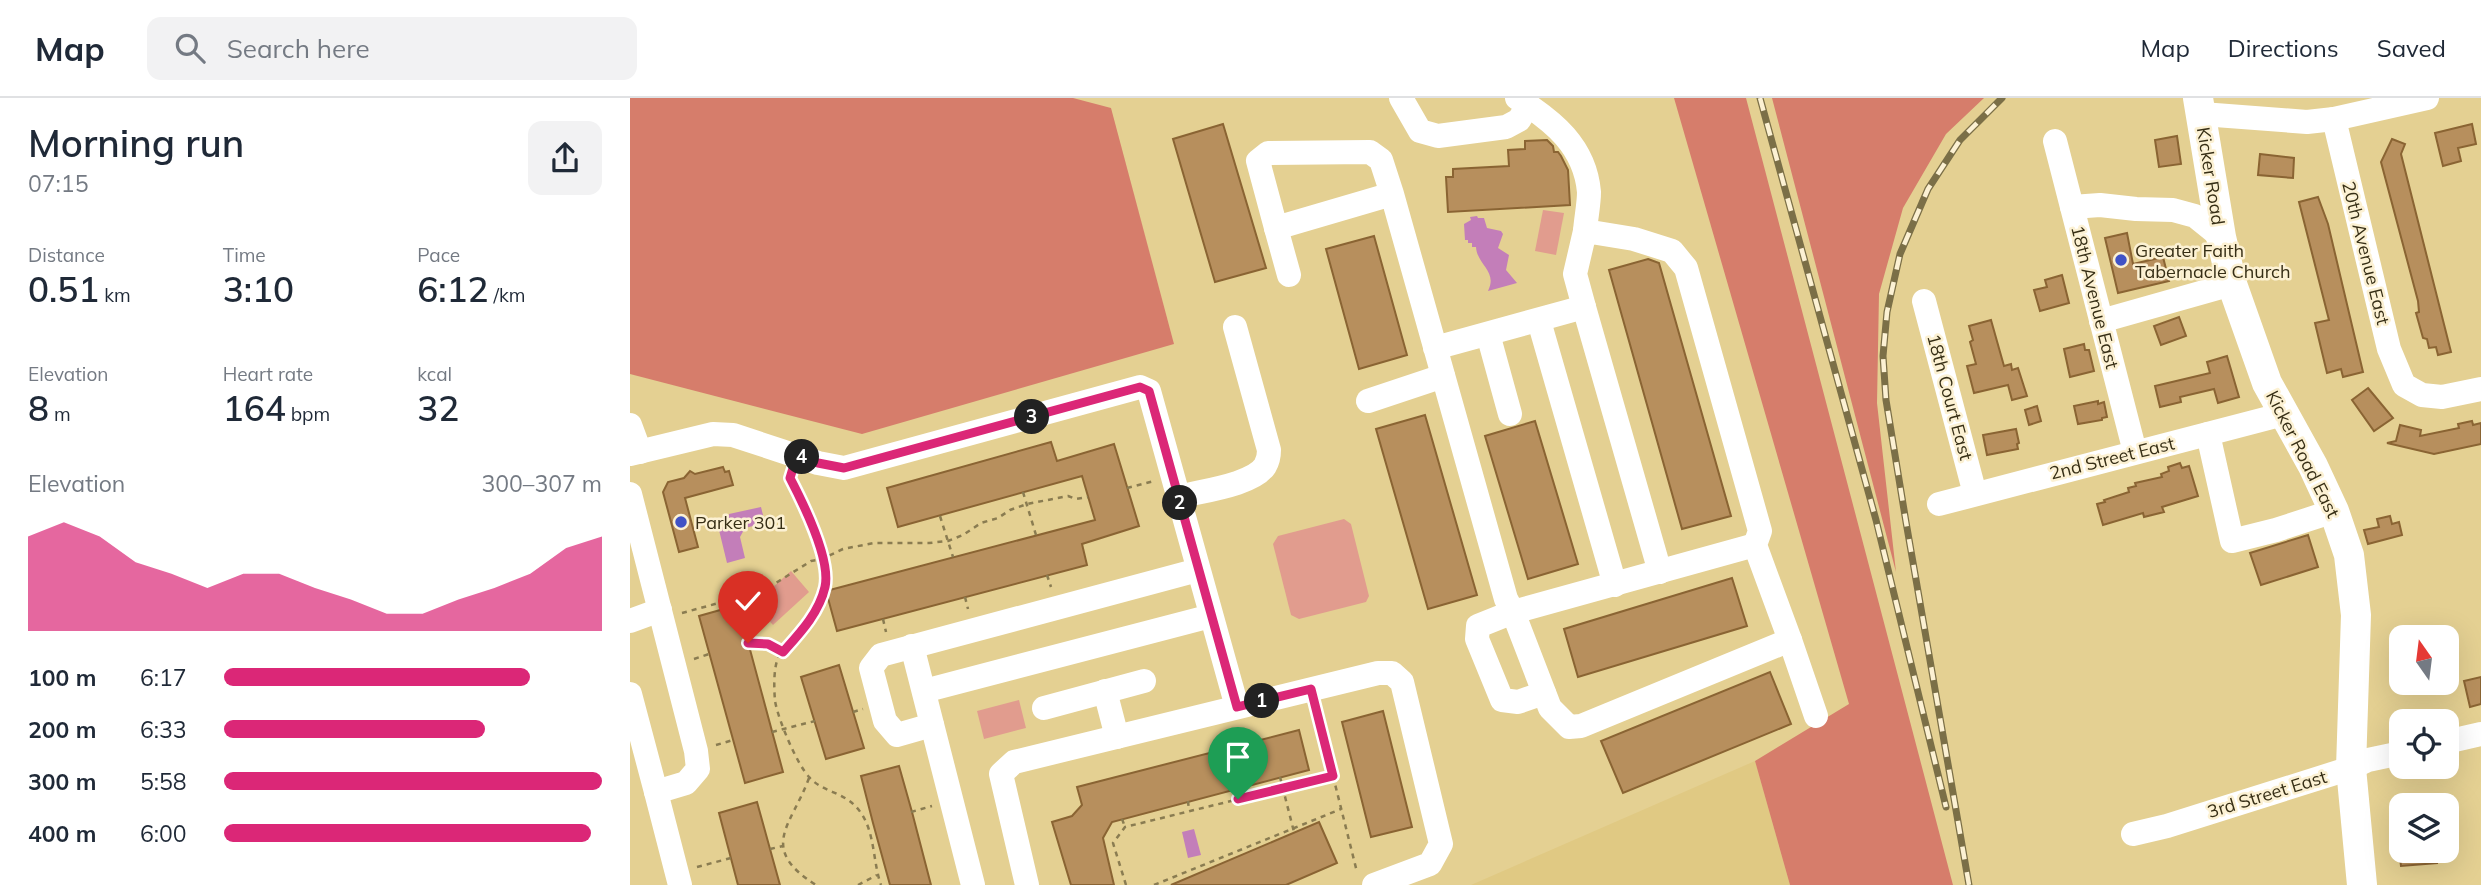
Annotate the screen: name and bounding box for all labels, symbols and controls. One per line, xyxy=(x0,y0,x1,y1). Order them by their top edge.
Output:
search box xyxy=(147,17,637,80)
text: Map xyxy=(35,28,105,69)
icon: search xyxy=(171,29,209,67)
text: Search here xyxy=(227,32,370,65)
text: Map xyxy=(2140,33,2190,63)
text: Directions xyxy=(2228,33,2339,63)
text: Saved xyxy=(2377,33,2446,63)
text: Morning run xyxy=(28,119,244,167)
button: share xyxy=(528,121,602,195)
street label: Kicker Road xyxy=(2192,125,2230,227)
text: 07:15 xyxy=(28,169,88,198)
street label: 20th Avenue East xyxy=(2337,179,2395,327)
street label: 18th Avenue East xyxy=(2066,223,2124,371)
place label: Greater Faith Tabernacle Church xyxy=(2135,239,2291,283)
text: Distance xyxy=(28,243,105,267)
text: Time xyxy=(223,243,266,267)
text: Pace xyxy=(417,243,460,267)
marker: Greater Faith Tabernacle Church xyxy=(2113,252,2129,268)
text: 0.51 xyxy=(28,267,99,311)
text: 3:10 xyxy=(223,267,294,311)
text: 6:12 xyxy=(417,267,489,311)
text: km xyxy=(99,283,131,307)
text: /km xyxy=(489,283,525,307)
street label: 18th Court East xyxy=(1922,331,1978,463)
text: Elevation xyxy=(28,362,108,386)
text: Heart rate xyxy=(223,362,313,386)
text: kcal xyxy=(417,362,452,386)
text: 8 xyxy=(28,386,49,430)
text: 164 xyxy=(223,386,286,430)
text: 32 xyxy=(417,386,459,430)
street label: Kicker Road East xyxy=(2261,386,2345,522)
pin: 3 xyxy=(1014,400,1050,434)
text: m xyxy=(49,402,71,426)
text: bpm xyxy=(286,402,330,426)
text: 3 xyxy=(1026,404,1037,428)
street label: 2nd Street East xyxy=(2047,431,2177,485)
pin: 4 xyxy=(784,440,820,474)
text: 4 xyxy=(796,444,807,468)
text: Elevation xyxy=(28,469,125,498)
text: 300–307 m xyxy=(481,469,602,498)
pin: 2 xyxy=(1162,486,1198,520)
text: 2 xyxy=(1174,490,1185,514)
place label: Parker 301 xyxy=(695,511,786,534)
marker: Parker 301 xyxy=(673,514,689,530)
pin xyxy=(718,571,778,643)
icon: check xyxy=(729,582,767,620)
north arrow xyxy=(2389,625,2459,695)
map controls xyxy=(2389,625,2459,863)
text: 100 m xyxy=(28,663,96,692)
text: 6:17 xyxy=(140,663,187,692)
pin: 1 xyxy=(1244,684,1280,718)
text: 1 xyxy=(1256,688,1267,712)
button: locate xyxy=(2389,709,2459,779)
text: 200 m xyxy=(28,715,96,744)
text: 6:33 xyxy=(140,715,187,744)
pin xyxy=(1208,727,1268,799)
icon: arrive xyxy=(1219,738,1257,776)
street label: 3rd Street East xyxy=(2205,765,2329,823)
text: 300 m xyxy=(28,767,96,796)
text: 5:58 xyxy=(140,767,187,796)
button: layers xyxy=(2389,793,2459,863)
text: 400 m xyxy=(28,819,96,848)
text: 6:00 xyxy=(140,819,187,848)

